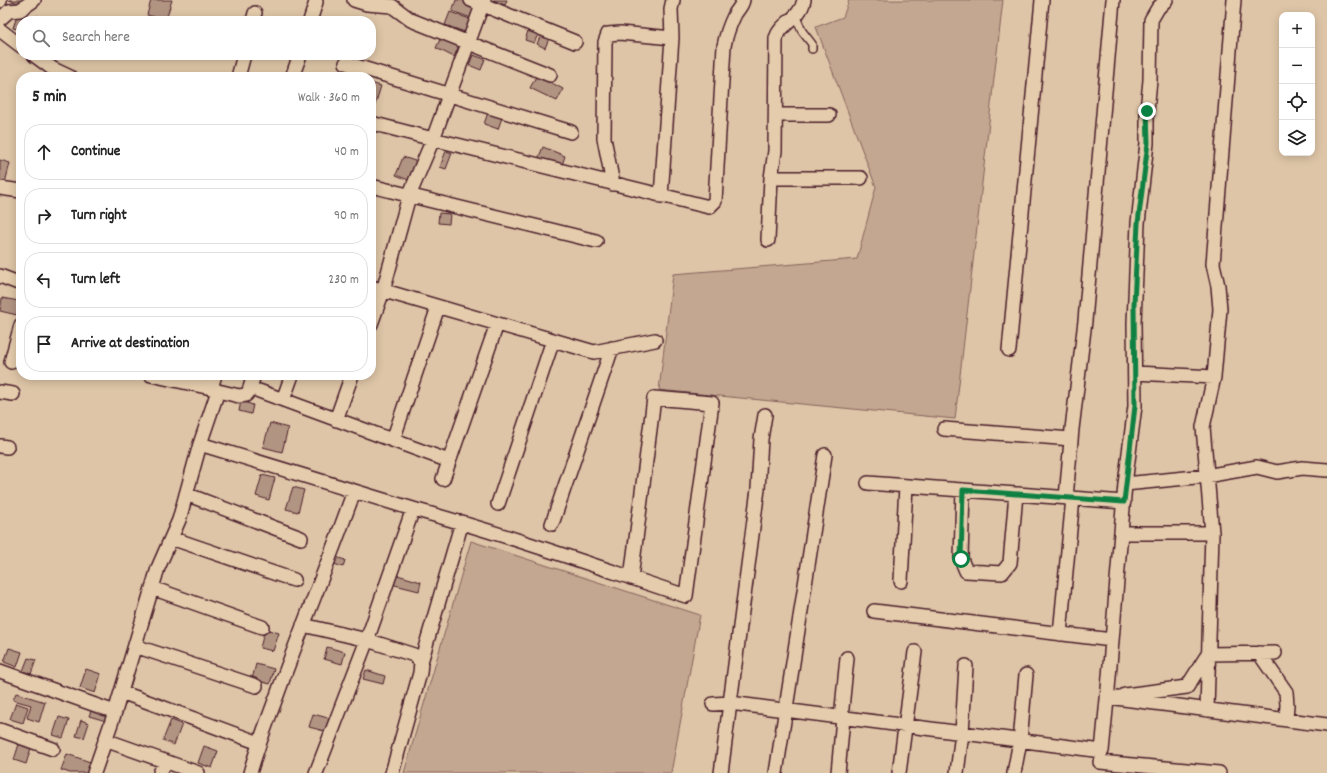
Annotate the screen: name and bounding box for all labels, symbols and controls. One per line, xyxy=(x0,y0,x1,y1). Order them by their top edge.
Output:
map controls xyxy=(1279,12,1315,156)
button: + xyxy=(1279,12,1315,48)
search box xyxy=(16,16,376,60)
icon: search xyxy=(30,27,52,49)
text: Search here xyxy=(62,27,130,49)
button: − xyxy=(1279,48,1315,84)
button: locate xyxy=(1279,84,1315,120)
text: 5 min xyxy=(32,86,66,110)
text: Walk · 360 m xyxy=(298,89,360,108)
route end xyxy=(1138,102,1156,120)
button: layers xyxy=(1279,120,1315,156)
icon: ahead xyxy=(33,141,55,163)
text: Continue xyxy=(71,141,120,163)
text: 40 m xyxy=(335,143,359,162)
icon: right xyxy=(33,205,55,227)
text: Turn right xyxy=(71,205,127,227)
text: 90 m xyxy=(334,207,359,226)
icon: left xyxy=(33,269,55,291)
text: Turn left xyxy=(71,269,120,291)
text: 230 m xyxy=(329,271,359,290)
icon: arrive xyxy=(33,333,55,355)
text: Arrive at destination xyxy=(71,333,189,355)
route start xyxy=(952,550,970,568)

